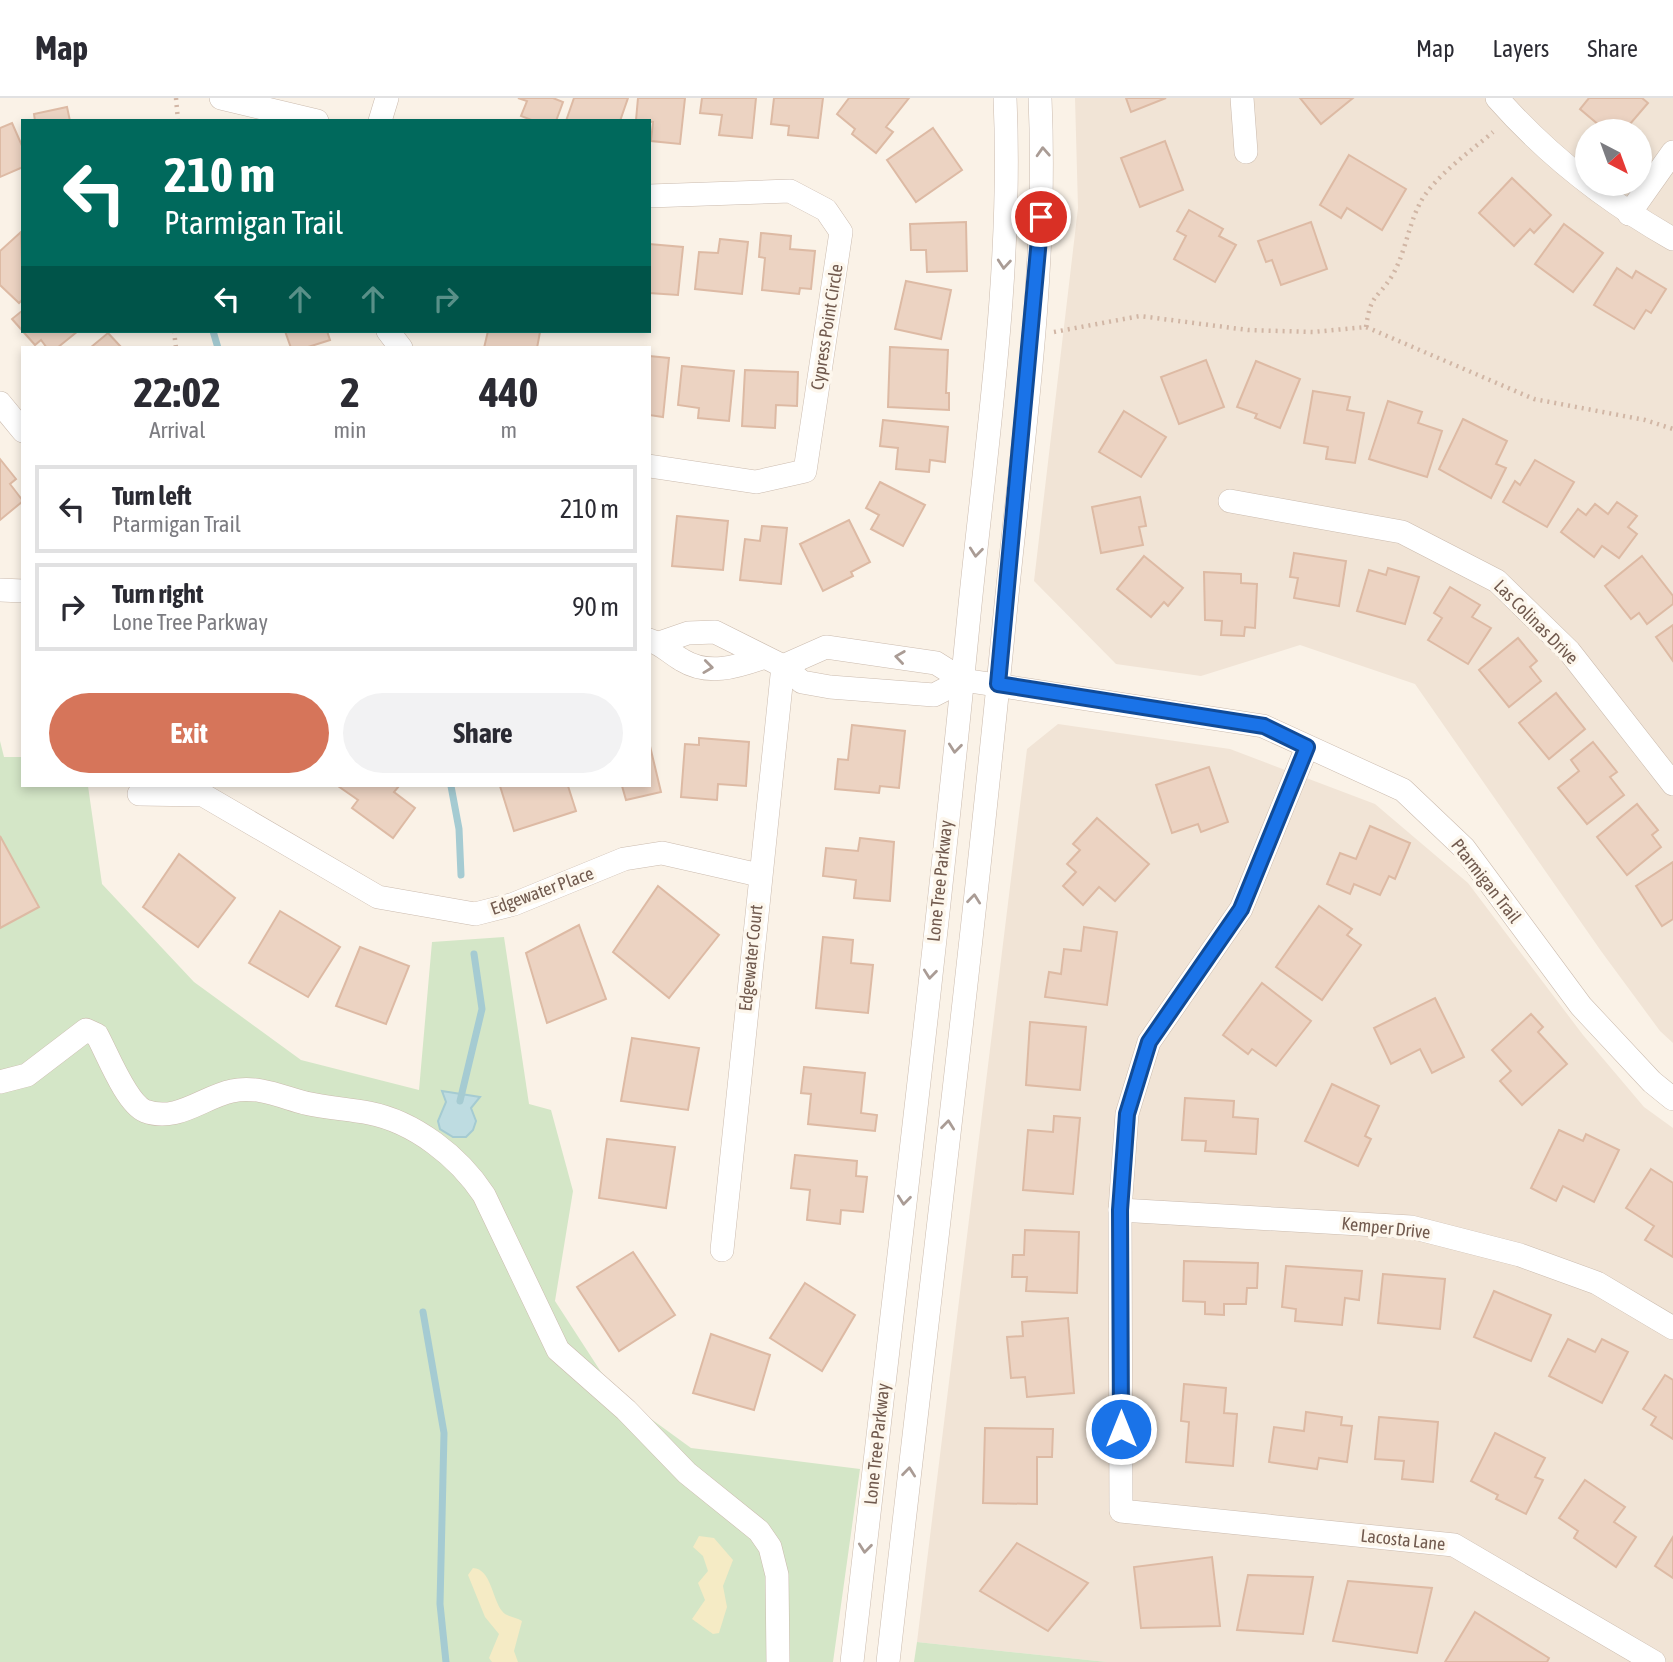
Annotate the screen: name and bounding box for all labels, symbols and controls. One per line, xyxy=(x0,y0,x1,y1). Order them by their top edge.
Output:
text: Map xyxy=(35,29,88,67)
text: Map xyxy=(1416,35,1455,62)
text: Layers xyxy=(1493,35,1549,62)
text: Share xyxy=(1587,35,1638,62)
north arrow xyxy=(1575,119,1652,196)
map controls xyxy=(1575,119,1652,196)
text: 210 m xyxy=(164,146,275,202)
icon: left xyxy=(49,147,140,238)
one-way arrow xyxy=(1035,147,1050,158)
pin xyxy=(1011,187,1071,247)
icon: arrive xyxy=(1022,198,1060,236)
text: Ptarmigan Trail xyxy=(164,204,343,241)
one-way arrow xyxy=(997,259,1012,270)
street label: Cypress Point Circle xyxy=(806,262,847,391)
icon: left xyxy=(208,280,246,318)
icon: ahead xyxy=(281,280,319,318)
icon: ahead xyxy=(354,280,392,318)
icon: right xyxy=(427,280,465,318)
text: 22:02 xyxy=(134,368,221,416)
text: 2 xyxy=(340,368,360,416)
text: 440 xyxy=(479,368,538,416)
text: Arrival xyxy=(149,417,205,443)
text: min xyxy=(334,417,367,443)
text: m xyxy=(500,417,517,443)
text: Turn left xyxy=(112,481,192,511)
icon: left xyxy=(53,490,91,528)
text: 210 m xyxy=(560,494,619,524)
text: Ptarmigan Trail xyxy=(112,511,241,537)
one-way arrow xyxy=(968,546,983,557)
street label: Las Colinas Drive xyxy=(1490,575,1583,668)
text: Turn right xyxy=(112,579,203,609)
icon: right xyxy=(53,588,91,626)
text: 90 m xyxy=(572,592,619,622)
text: Lone Tree Parkway xyxy=(112,609,268,635)
one-way arrow xyxy=(894,650,906,665)
one-way arrow xyxy=(702,660,714,675)
button: Exit xyxy=(49,693,329,773)
button: Share xyxy=(343,693,623,773)
one-way arrow xyxy=(948,742,963,754)
street label: Lone Tree Parkway xyxy=(923,819,956,943)
street label: Ptarmigan Trail xyxy=(1447,835,1526,927)
street label: Edgewater Place xyxy=(487,862,596,919)
one-way arrow xyxy=(966,893,981,904)
street label: Edgewater Court xyxy=(734,904,767,1012)
one-way arrow xyxy=(922,968,937,980)
one-way arrow xyxy=(941,1119,956,1130)
one-way arrow xyxy=(897,1194,912,1206)
street label: Kemper Drive xyxy=(1341,1212,1431,1243)
street label: Lone Tree Parkway xyxy=(860,1382,893,1506)
position arrow xyxy=(1084,1392,1158,1466)
one-way arrow xyxy=(901,1467,916,1478)
street label: Lacosta Lane xyxy=(1360,1525,1446,1554)
one-way arrow xyxy=(858,1543,873,1554)

